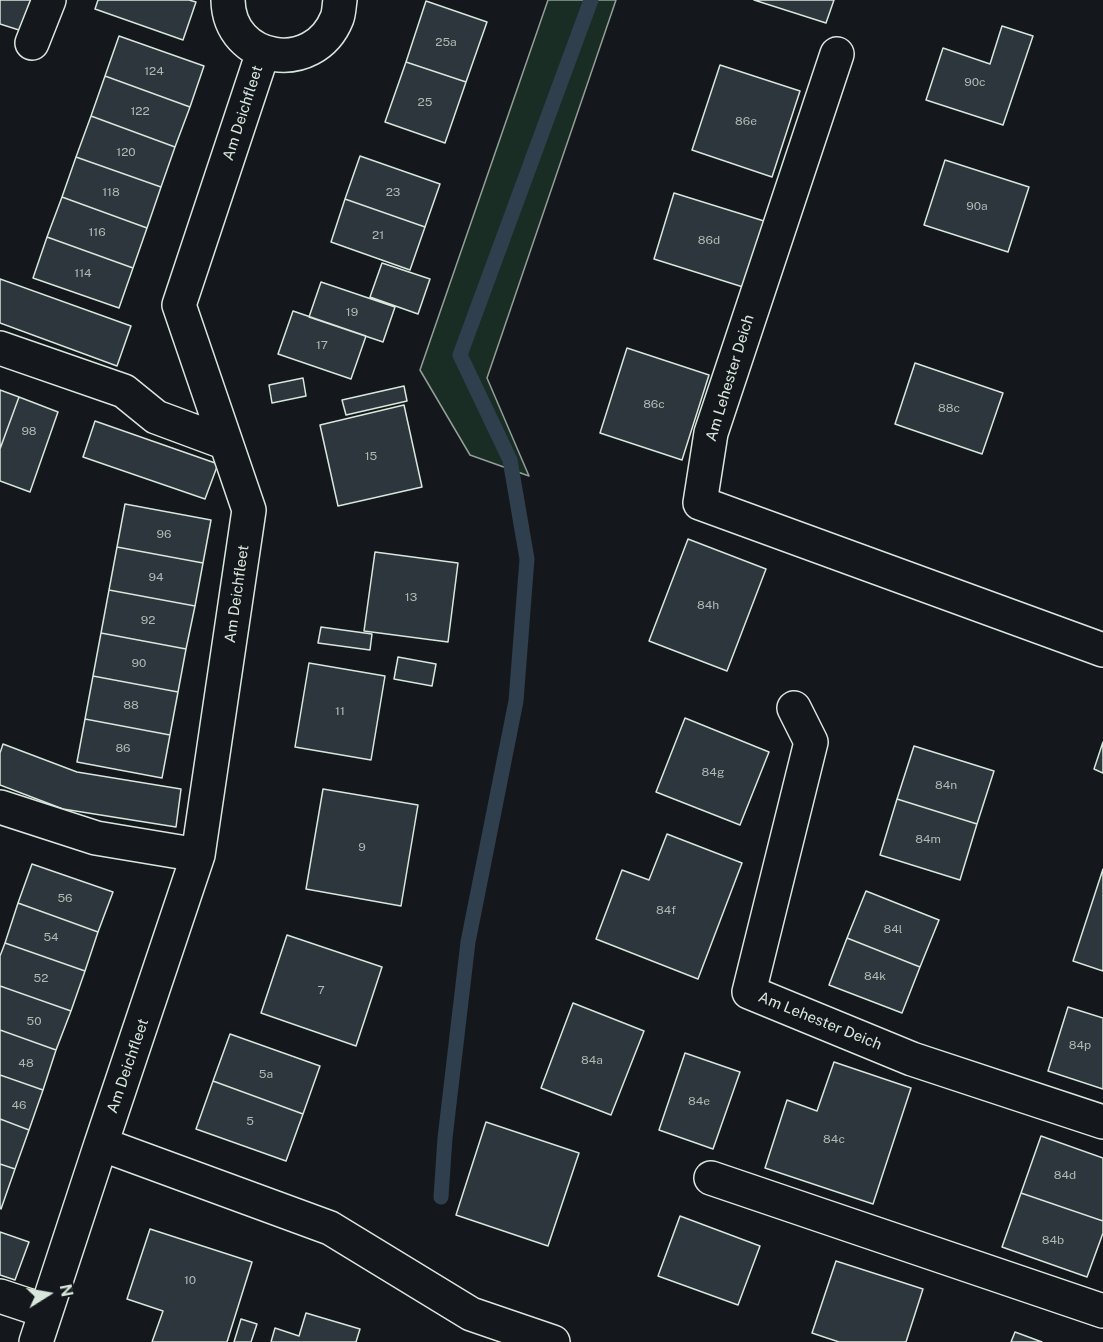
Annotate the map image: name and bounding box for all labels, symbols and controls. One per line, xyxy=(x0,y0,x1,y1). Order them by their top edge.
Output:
house number: 25a xyxy=(435,35,457,49)
street label: Am Deichfleet xyxy=(219,63,267,163)
house number: 124 xyxy=(144,64,164,78)
house number: 90c xyxy=(964,75,986,89)
house number: 25 xyxy=(418,95,432,109)
house number: 122 xyxy=(130,104,150,118)
house number: 86e xyxy=(735,114,757,128)
house number: 120 xyxy=(116,145,136,159)
house number: 118 xyxy=(102,185,120,199)
house number: 23 xyxy=(386,185,400,199)
house number: 90a xyxy=(966,199,988,213)
house number: 116 xyxy=(88,225,106,239)
house number: 21 xyxy=(372,228,384,242)
house number: 86d xyxy=(698,233,720,247)
house number: 114 xyxy=(74,266,92,280)
house number: 19 xyxy=(346,305,358,319)
street label: Am Lehester Deich xyxy=(702,312,758,444)
house number: 17 xyxy=(316,338,328,352)
house number: 86c xyxy=(643,397,665,411)
house number: 88c xyxy=(938,401,960,415)
house number: 98 xyxy=(21,424,37,438)
house number: 15 xyxy=(365,449,377,463)
house number: 96 xyxy=(157,527,171,541)
street label: Am Deichfleet xyxy=(221,544,253,644)
house number: 94 xyxy=(148,570,164,584)
house number: 13 xyxy=(405,590,417,604)
house number: 84h xyxy=(697,598,719,612)
house number: 92 xyxy=(141,613,155,627)
house number: 90 xyxy=(132,656,146,670)
house number: 88 xyxy=(123,698,139,712)
house number: 11 xyxy=(335,704,345,718)
house number: 86 xyxy=(115,741,131,755)
house number: 84g xyxy=(702,765,724,779)
house number: 84n xyxy=(935,778,957,792)
house number: 84m xyxy=(915,832,941,846)
house number: 9 xyxy=(358,840,366,854)
house number: 56 xyxy=(57,891,73,905)
house number: 84f xyxy=(656,903,676,917)
house number: 84l xyxy=(884,922,902,936)
house number: 54 xyxy=(43,930,59,944)
house number: 84k xyxy=(864,969,886,983)
house number: 52 xyxy=(34,971,48,985)
house number: 7 xyxy=(317,983,325,997)
street label: Am Lehester Deich xyxy=(756,988,884,1054)
house number: 50 xyxy=(26,1014,42,1028)
street label: Am Deichfleet xyxy=(103,1016,153,1116)
house number: 84p xyxy=(1069,1038,1091,1052)
house number: 84a xyxy=(581,1053,603,1067)
house number: 48 xyxy=(18,1056,34,1070)
house number: 5a xyxy=(259,1067,273,1081)
house number: 84e xyxy=(688,1094,710,1108)
house number: 46 xyxy=(11,1098,27,1112)
house number: 5 xyxy=(246,1114,254,1128)
house number: 84c xyxy=(823,1132,845,1146)
house number: 84d xyxy=(1054,1168,1076,1182)
house number: 84b xyxy=(1042,1233,1064,1247)
north arrow xyxy=(18,1264,78,1324)
house number: 10 xyxy=(184,1273,196,1287)
text: N xyxy=(56,1283,77,1298)

